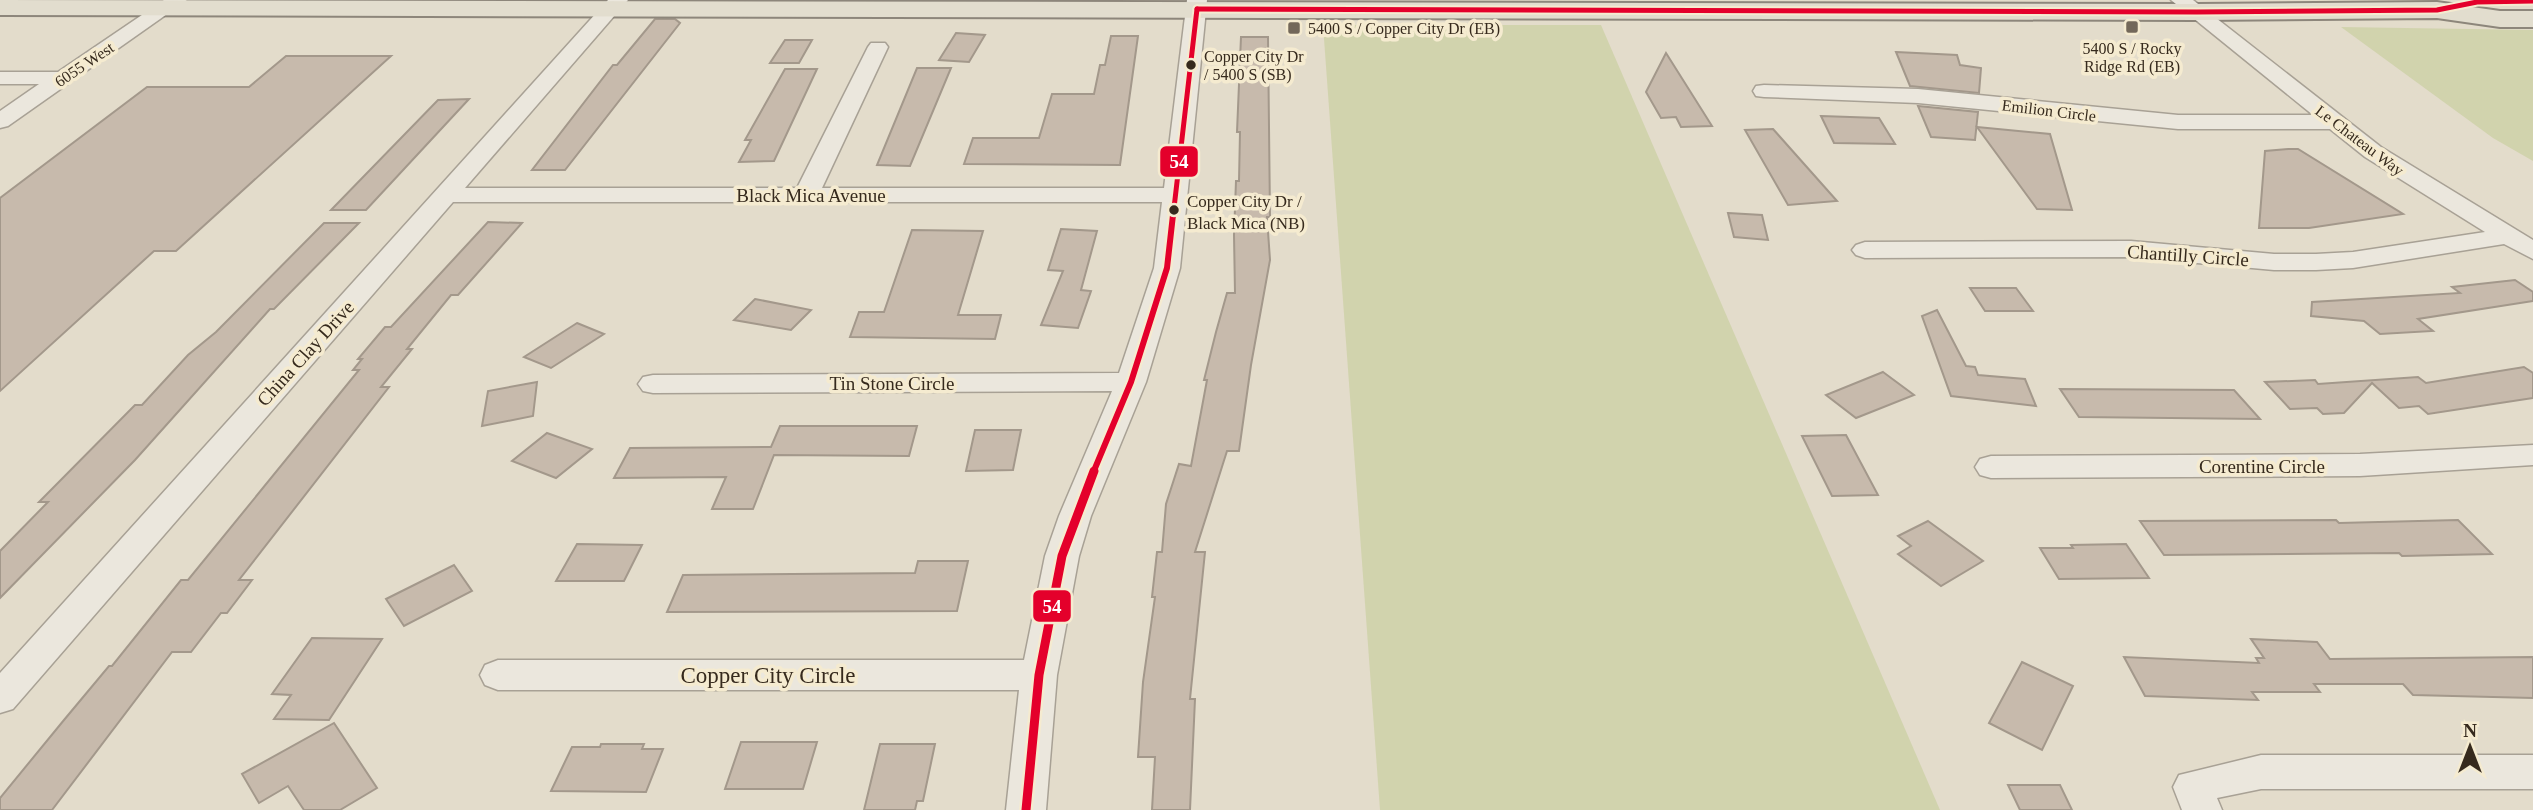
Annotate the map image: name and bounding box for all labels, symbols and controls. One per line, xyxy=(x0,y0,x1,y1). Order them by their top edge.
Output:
marker: 5400 S / Rocky Ridge Rd (EB) xyxy=(2124,19,2140,35)
marker: 5400 S / Copper City Dr (EB) xyxy=(1286,20,1302,36)
place label: 5400 S / Copper City Dr (EB) xyxy=(1308,20,1500,38)
street label: 6055 West xyxy=(52,38,117,90)
place label: 5400 S / Rocky Ridge Rd (EB) xyxy=(2082,40,2182,76)
place label: Copper City Dr / 5400 S (SB) xyxy=(1204,48,1304,84)
marker: Copper City Dr / 5400 S (SB) xyxy=(1184,58,1198,72)
street label: Emilion Circle xyxy=(2001,96,2097,125)
street label: Le Chateau Way xyxy=(2312,102,2407,180)
line badge: 54 xyxy=(1159,145,1199,178)
text: 54 xyxy=(1170,151,1189,172)
street label: Black Mica Avenue xyxy=(736,185,886,206)
place label: Copper City Dr / Black Mica (NB) xyxy=(1187,192,1305,233)
marker: Copper City Dr / Black Mica (NB) xyxy=(1167,203,1181,217)
street label: Chantilly Circle xyxy=(2126,241,2250,270)
street label: China Clay Drive xyxy=(253,297,358,410)
street label: Tin Stone Circle xyxy=(830,373,954,394)
street label: Corentine Circle xyxy=(2199,456,2325,477)
line badge: 54 xyxy=(1032,589,1072,623)
text: 54 xyxy=(1043,596,1062,617)
street label: Copper City Circle xyxy=(680,663,856,688)
north arrow xyxy=(2435,712,2505,782)
text: N xyxy=(2463,720,2477,741)

